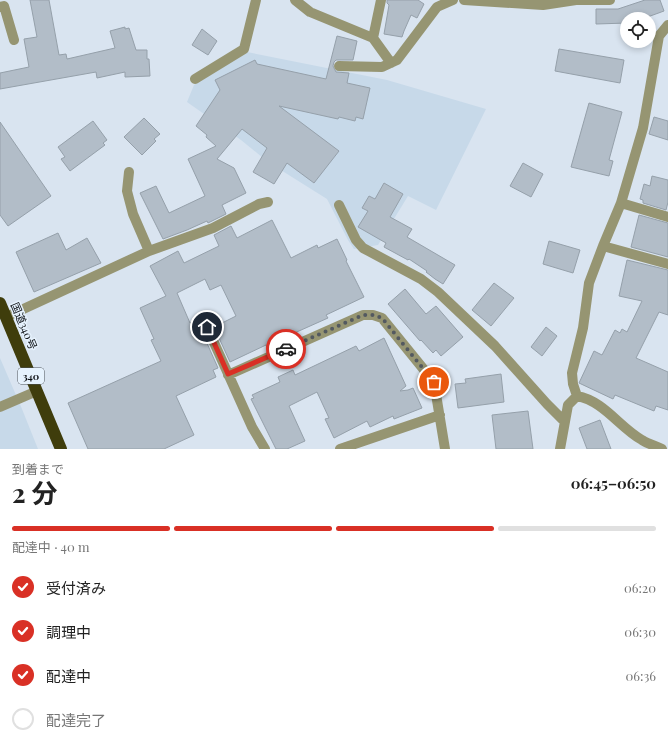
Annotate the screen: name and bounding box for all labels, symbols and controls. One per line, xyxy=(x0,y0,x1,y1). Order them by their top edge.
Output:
map controls xyxy=(620,12,656,48)
button: locate xyxy=(620,12,656,48)
street label: 国道340号 xyxy=(8,300,41,352)
pin xyxy=(190,310,224,344)
icon: home xyxy=(196,316,218,338)
courier xyxy=(266,329,306,369)
icon: car xyxy=(275,338,297,360)
pin xyxy=(417,365,451,399)
road number: 340 xyxy=(18,368,44,384)
icon: bag xyxy=(423,371,445,393)
text: 到着まで xyxy=(12,460,64,477)
text: 06:45–06:50 xyxy=(571,473,656,493)
text: 2 分 xyxy=(12,475,57,510)
text: 配達中 · 40 m xyxy=(12,538,90,555)
icon: check xyxy=(12,576,34,598)
text: 受付済み xyxy=(46,578,106,598)
text: 06:20 xyxy=(624,579,656,596)
icon: check xyxy=(12,620,34,642)
text: 調理中 xyxy=(46,622,91,642)
text: 06:30 xyxy=(624,623,656,640)
icon: check xyxy=(12,664,34,686)
text: 配達中 xyxy=(46,666,91,686)
text: 06:36 xyxy=(625,667,656,684)
text: 配達完了 xyxy=(46,710,106,730)

